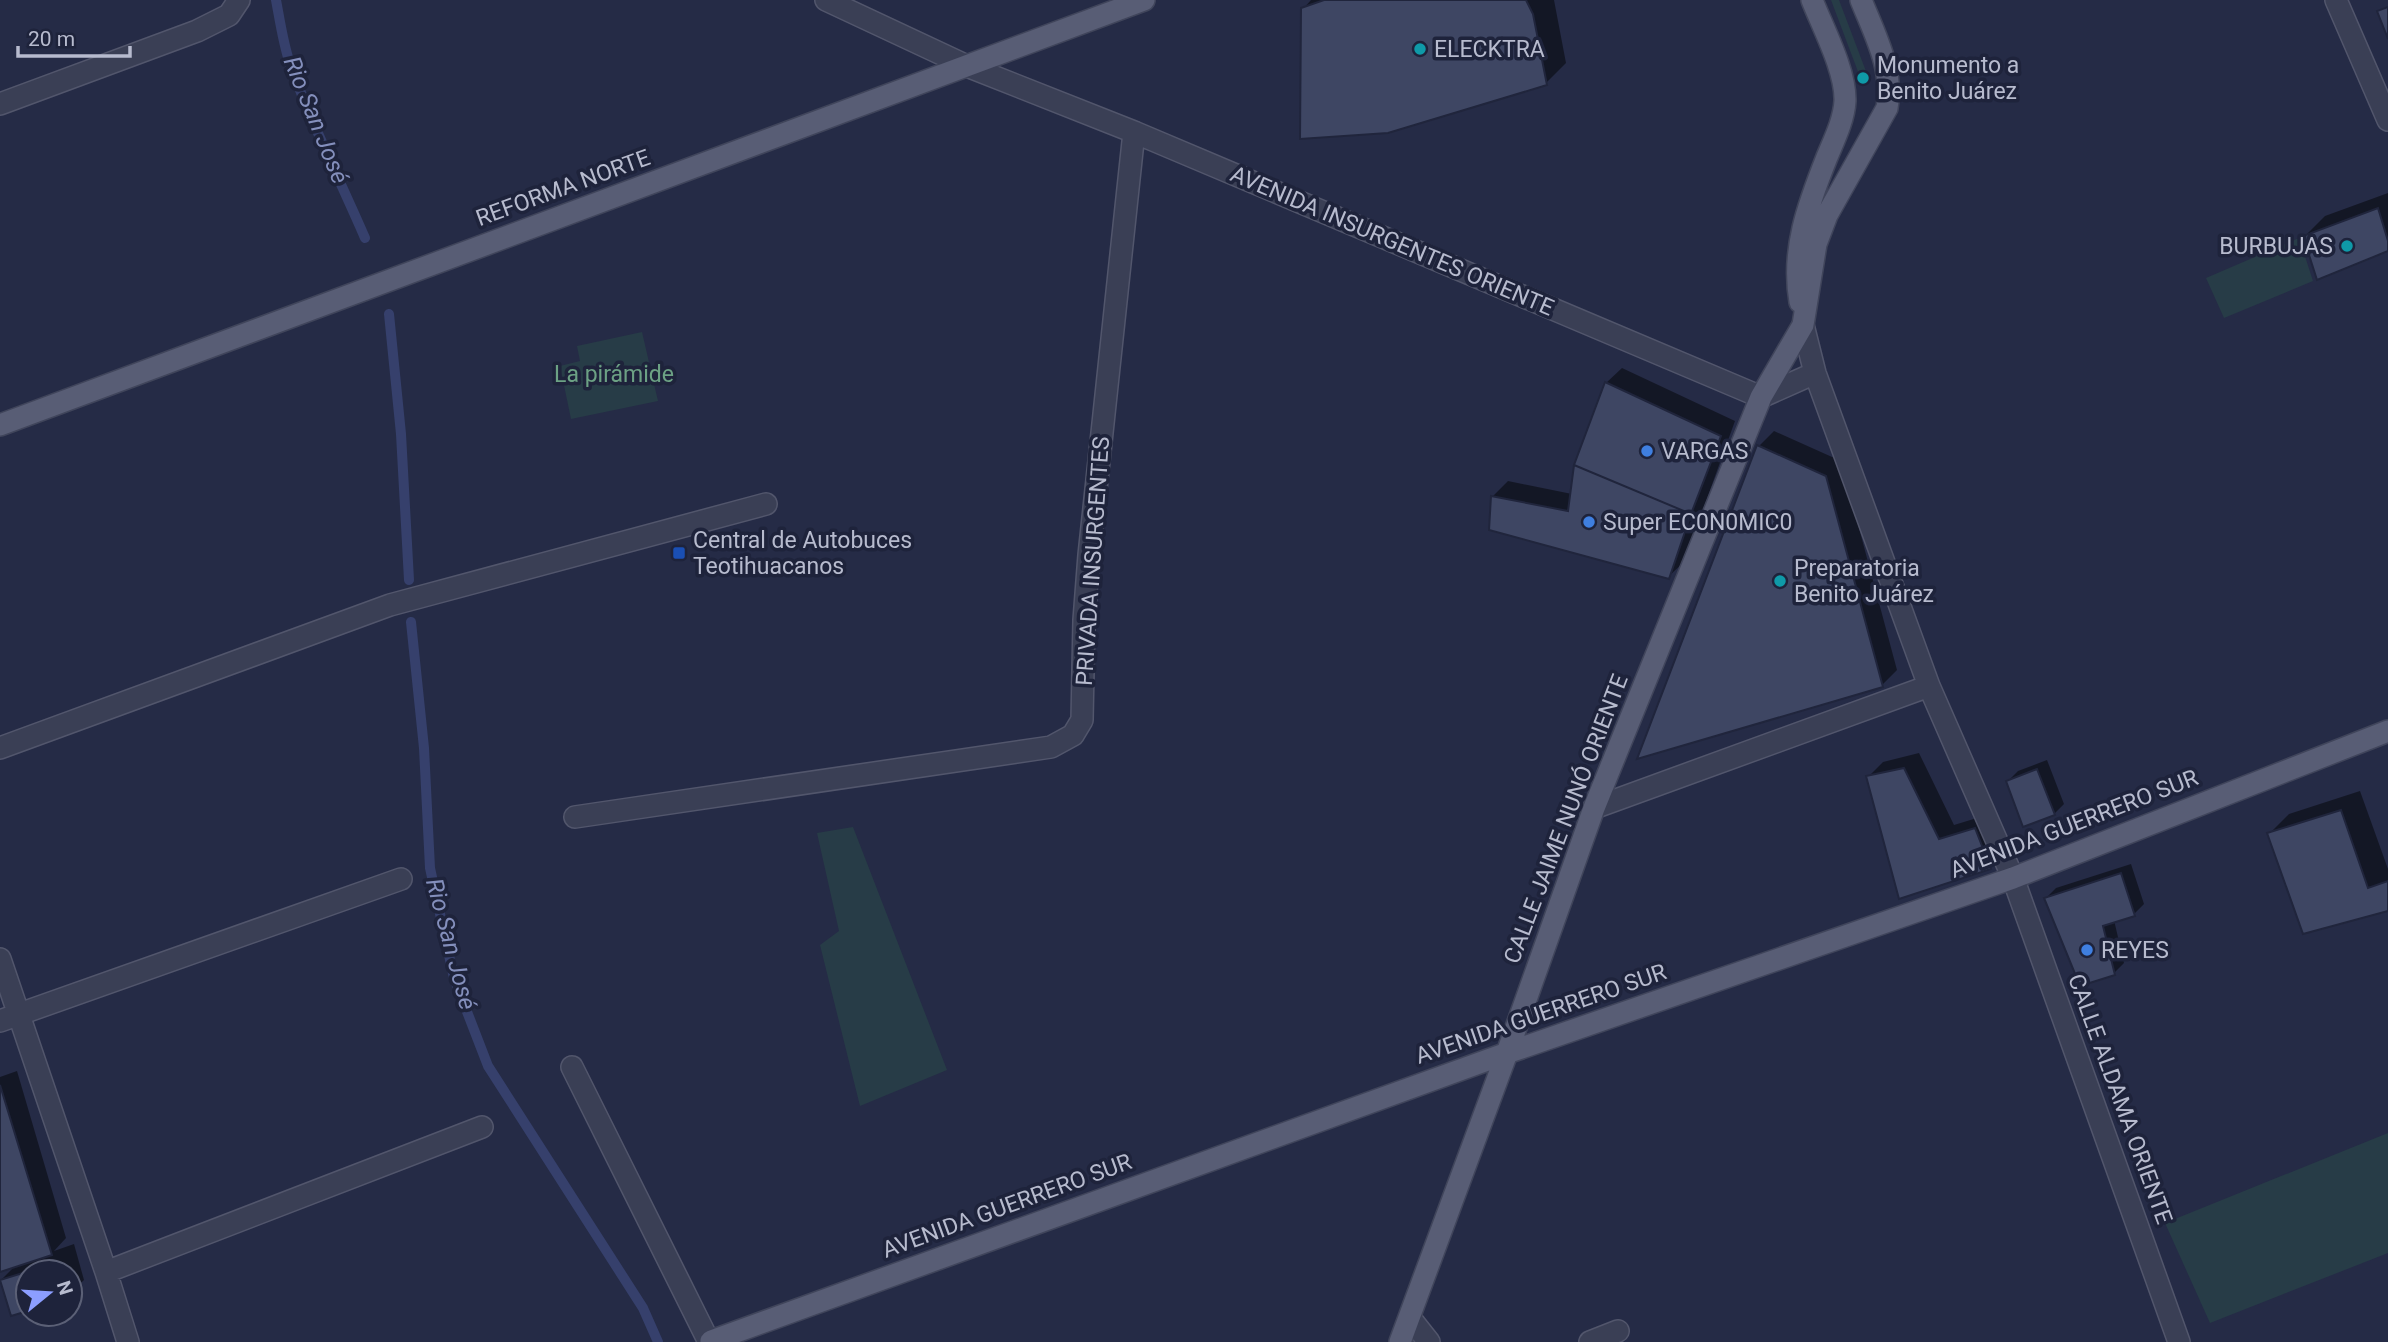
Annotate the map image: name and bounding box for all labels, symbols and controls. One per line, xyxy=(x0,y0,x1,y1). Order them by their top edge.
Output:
scale bar xyxy=(18,14,130,58)
text: 20 m xyxy=(28,27,75,51)
place label: ELECKTRA xyxy=(1434,36,1545,63)
marker: ELECKTRA xyxy=(1412,41,1428,57)
water label: Rio San José xyxy=(278,52,354,188)
place label: Monumento a Benito Juárez xyxy=(1877,52,2019,105)
marker: Monumento a Benito Juárez xyxy=(1855,70,1871,86)
street label: REFORMA NORTE xyxy=(472,144,654,232)
street label: AVENIDA INSURGENTES ORIENTE xyxy=(1226,160,1558,322)
place label: BURBUJAS xyxy=(2219,233,2333,260)
marker: BURBUJAS xyxy=(2339,238,2355,254)
park label: La pirámide xyxy=(554,361,674,388)
street label: PRIVADA INSURGENTES xyxy=(1071,435,1115,687)
place label: VARGAS xyxy=(1661,438,1748,465)
marker: VARGAS xyxy=(1639,443,1655,459)
place label: Super EC0N0MIC0 xyxy=(1603,509,1792,536)
marker: Super EC0N0MIC0 xyxy=(1581,514,1597,530)
place label: Central de Autobuces Teotihuacanos xyxy=(693,527,912,580)
marker: Central de Autobuces Teotihuacanos xyxy=(671,545,687,561)
place label: Preparatoria Benito Juárez xyxy=(1794,555,1934,608)
marker: Preparatoria Benito Juárez xyxy=(1772,573,1788,589)
street label: CALLE JAIME NUNÓ ORIENTE xyxy=(1497,670,1634,967)
street label: AVENIDA GUERRERO SUR xyxy=(1946,764,2202,884)
water label: Rio San José xyxy=(420,875,482,1013)
place label: REYES xyxy=(2101,937,2169,964)
marker: REYES xyxy=(2079,942,2095,958)
street label: AVENIDA GUERRERO SUR xyxy=(1412,958,1670,1070)
street label: CALLE ALDAMA ORIENTE xyxy=(2062,970,2178,1228)
street label: AVENIDA GUERRERO SUR xyxy=(879,1148,1135,1264)
north arrow xyxy=(14,1258,84,1328)
text: N xyxy=(52,1278,78,1298)

